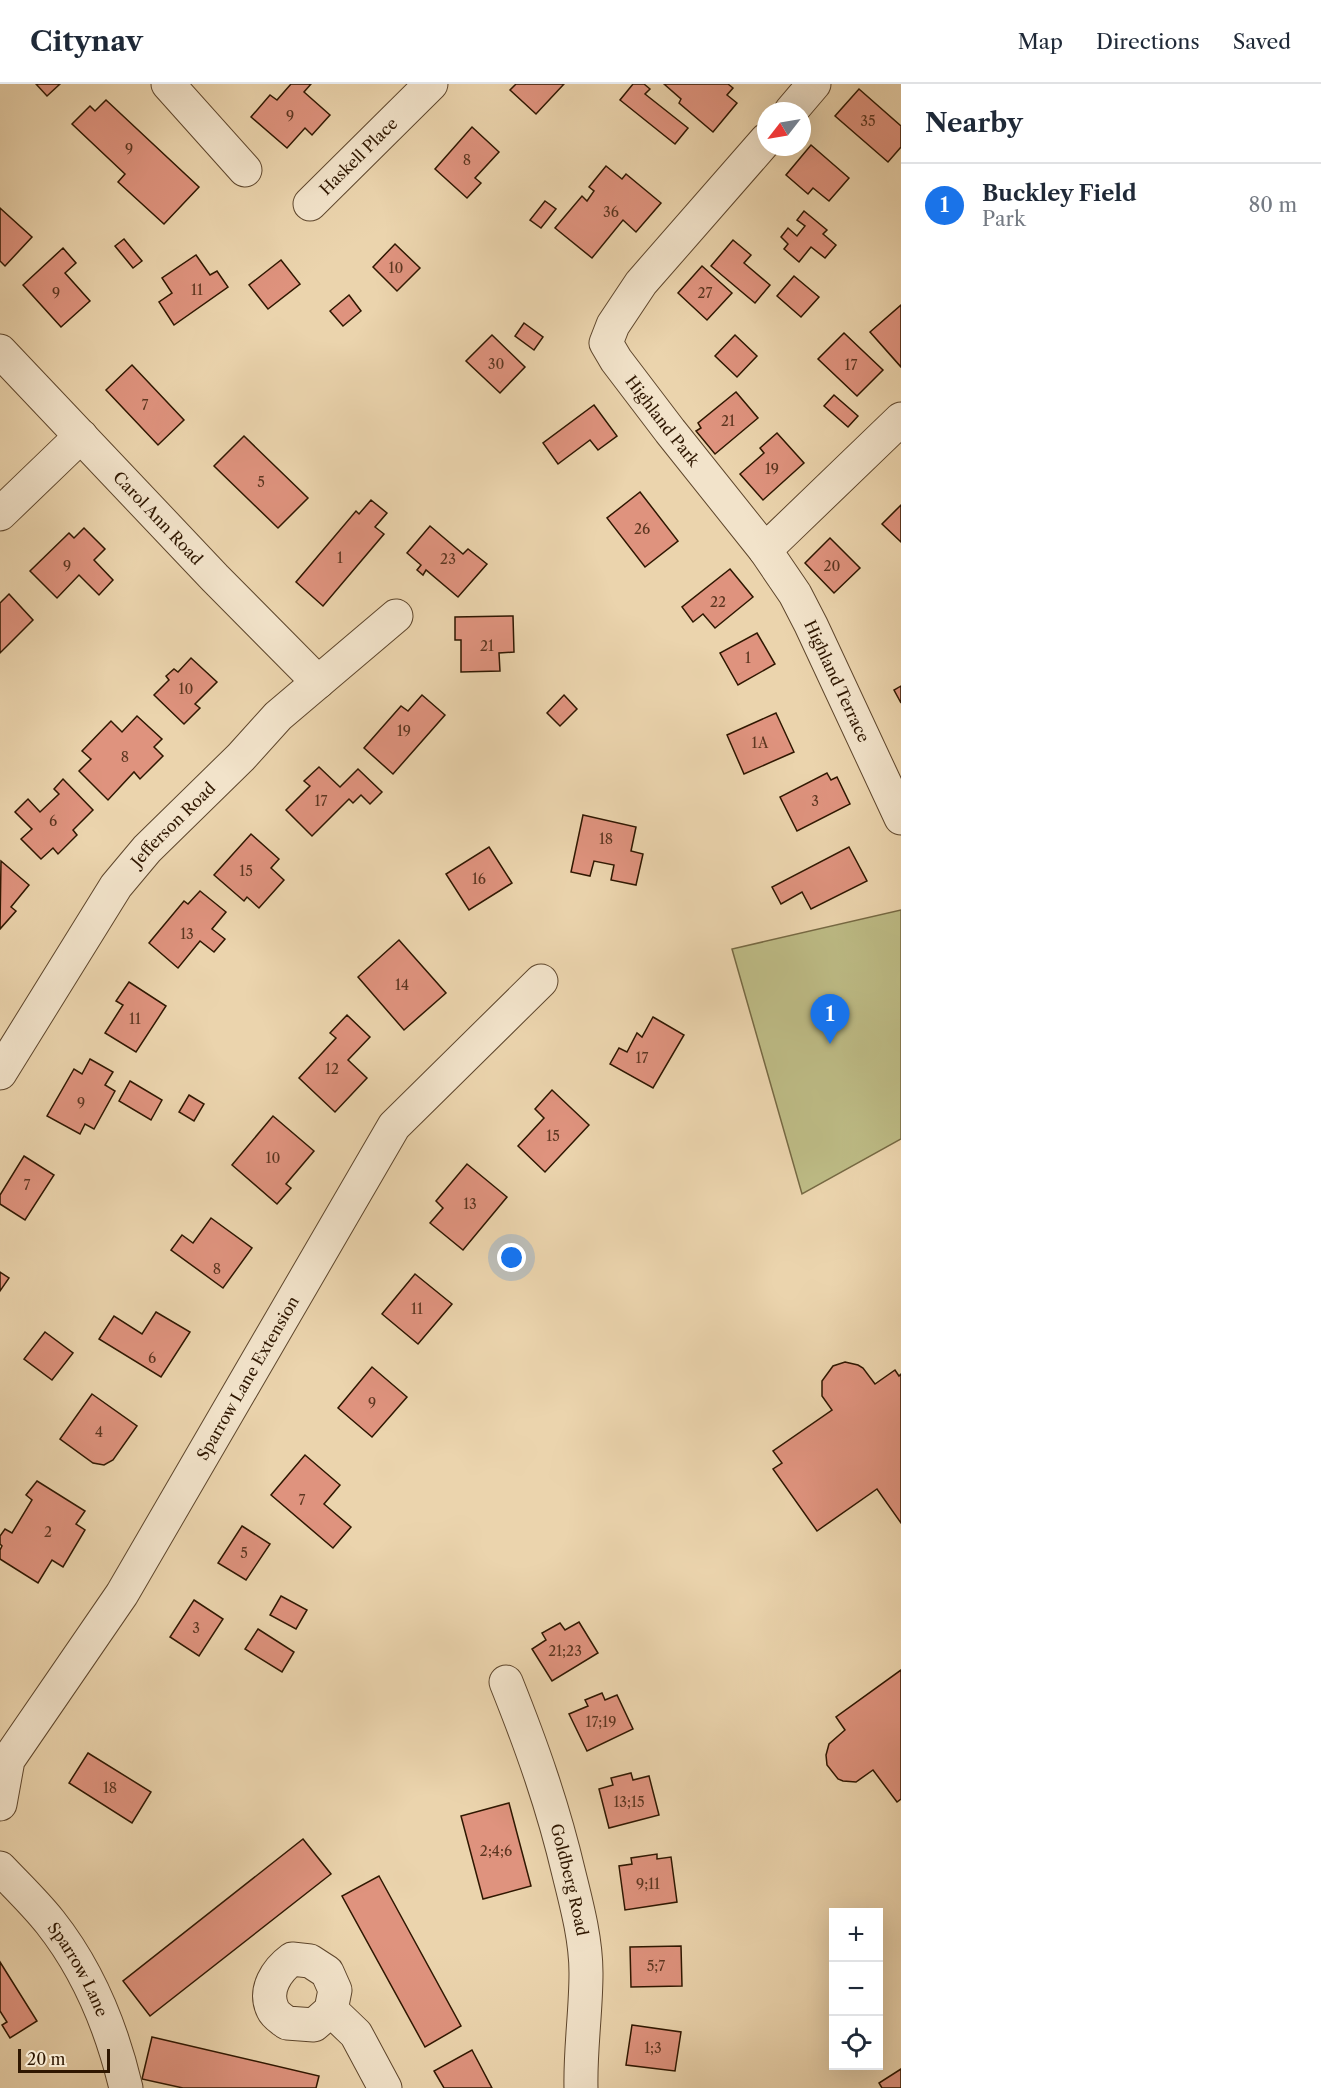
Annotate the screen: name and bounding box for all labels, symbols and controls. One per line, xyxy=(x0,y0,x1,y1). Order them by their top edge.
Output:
text: Citynav xyxy=(30,24,143,58)
text: Map xyxy=(1018,29,1063,54)
text: Directions xyxy=(1096,29,1200,54)
text: Saved xyxy=(1233,29,1291,54)
north arrow xyxy=(757,102,811,156)
house number: 9 xyxy=(286,107,294,125)
text: Nearby xyxy=(925,107,1023,139)
house number: 35 xyxy=(860,112,876,130)
street label: Haskell Place xyxy=(315,113,401,199)
house number: 9 xyxy=(125,140,133,158)
house number: 8 xyxy=(463,151,471,169)
text: Buckley Field xyxy=(982,180,1137,207)
text: 1 xyxy=(940,193,949,217)
text: 80 m xyxy=(1249,193,1297,217)
house number: 36 xyxy=(603,203,619,221)
text: Park xyxy=(982,207,1025,231)
house number: 10 xyxy=(389,259,403,277)
house number: 11 xyxy=(191,281,203,299)
house number: 9 xyxy=(52,284,60,302)
house number: 27 xyxy=(698,284,713,302)
house number: 30 xyxy=(488,355,504,373)
house number: 17 xyxy=(845,356,857,374)
street label: Highland Park xyxy=(621,371,704,471)
house number: 7 xyxy=(142,396,149,414)
house number: 21 xyxy=(721,412,735,430)
house number: 19 xyxy=(765,460,779,478)
street label: Carol Ann Road xyxy=(109,467,207,569)
house number: 5 xyxy=(257,473,265,491)
house number: 26 xyxy=(634,520,650,538)
house number: 1 xyxy=(337,549,343,567)
house number: 23 xyxy=(440,550,456,568)
house number: 9 xyxy=(63,557,71,575)
house number: 20 xyxy=(824,557,841,575)
house number: 22 xyxy=(710,593,726,611)
street label: Highland Terrace xyxy=(800,617,874,745)
house number: 21 xyxy=(480,637,494,655)
house number: 1 xyxy=(745,649,751,667)
house number: 10 xyxy=(179,680,193,698)
house number: 19 xyxy=(397,722,411,740)
house number: 1A xyxy=(752,734,769,752)
house number: 8 xyxy=(121,748,129,766)
street label: Jefferson Road xyxy=(124,778,220,873)
house number: 17 xyxy=(315,792,327,810)
house number: 3 xyxy=(811,792,819,810)
house number: 6 xyxy=(49,812,57,830)
house number: 18 xyxy=(599,830,613,848)
house number: 15 xyxy=(239,862,253,880)
house number: 16 xyxy=(472,870,486,888)
house number: 13 xyxy=(180,925,194,943)
house number: 14 xyxy=(395,976,409,994)
pin: 1 xyxy=(810,994,850,1044)
house number: 11 xyxy=(129,1010,141,1028)
house number: 17 xyxy=(636,1049,648,1067)
house number: 12 xyxy=(325,1060,339,1078)
house number: 9 xyxy=(77,1094,85,1112)
house number: 15 xyxy=(546,1127,560,1145)
house number: 10 xyxy=(266,1149,280,1167)
house number: 7 xyxy=(24,1176,31,1194)
house number: 13 xyxy=(463,1195,477,1213)
your location xyxy=(497,1243,526,1272)
house number: 8 xyxy=(213,1260,221,1278)
street label: Sparrow Lane Extension xyxy=(192,1292,303,1464)
house number: 11 xyxy=(411,1300,423,1318)
house number: 6 xyxy=(148,1349,156,1367)
house number: 9 xyxy=(368,1394,376,1412)
house number: 4 xyxy=(95,1423,103,1441)
house number: 7 xyxy=(299,1491,306,1509)
house number: 2 xyxy=(44,1523,52,1541)
house number: 5 xyxy=(240,1544,248,1562)
house number: 3 xyxy=(192,1619,200,1637)
house number: 21;23 xyxy=(548,1642,582,1660)
house number: 17;19 xyxy=(586,1713,616,1731)
house number: 18 xyxy=(103,1779,117,1797)
house number: 13;15 xyxy=(613,1793,645,1811)
street label: Goldberg Road xyxy=(546,1821,593,1938)
house number: 2;4;6 xyxy=(480,1842,512,1860)
house number: 9;11 xyxy=(636,1875,660,1893)
map controls xyxy=(829,1908,883,2070)
button: + xyxy=(829,1908,883,1962)
street label: Sparrow Lane xyxy=(44,1918,113,2020)
house number: 5;7 xyxy=(647,1957,665,1975)
button: − xyxy=(829,1962,883,2016)
button: locate xyxy=(829,2016,883,2070)
house number: 1;3 xyxy=(644,2039,662,2057)
scale bar xyxy=(18,2046,110,2074)
text: 20 m xyxy=(27,2049,66,2069)

